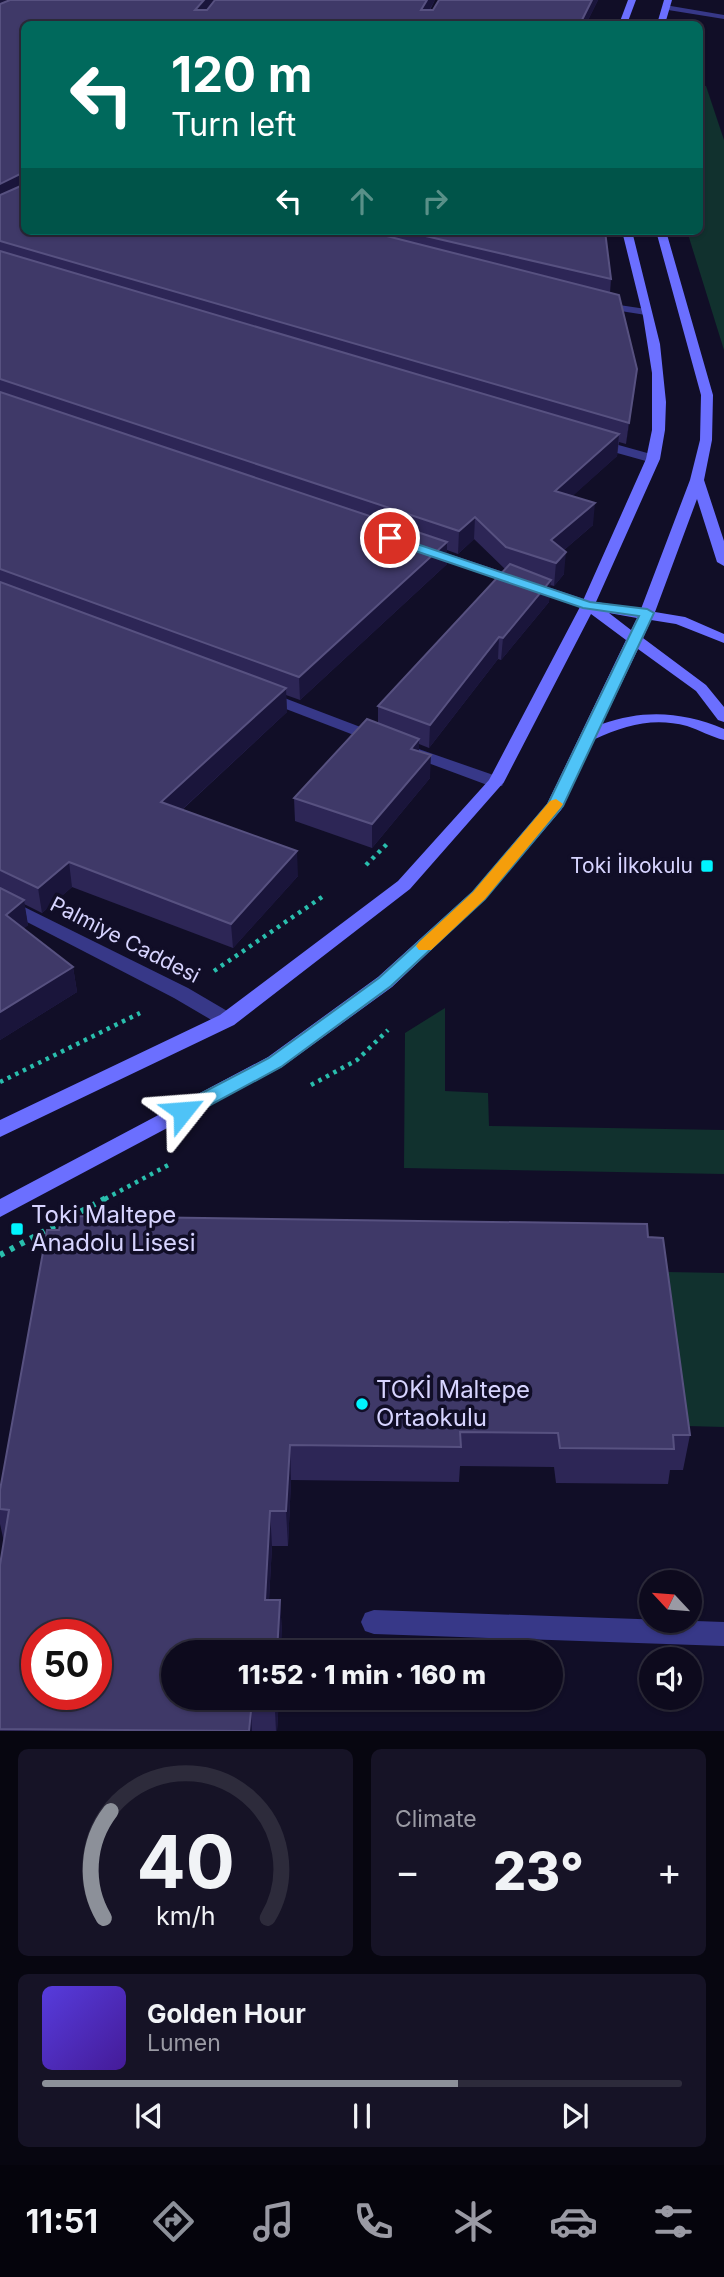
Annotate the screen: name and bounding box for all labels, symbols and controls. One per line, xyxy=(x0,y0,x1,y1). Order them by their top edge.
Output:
text: 120 m xyxy=(171,45,312,104)
icon: left xyxy=(56,49,147,140)
text: Turn left xyxy=(171,105,296,144)
icon: left xyxy=(270,182,308,220)
icon: ahead xyxy=(343,182,381,220)
icon: right xyxy=(416,182,454,220)
pin xyxy=(360,508,420,568)
icon: arrive xyxy=(371,519,409,557)
place label: Toki İlkokulu xyxy=(570,852,693,878)
marker: Toki İlkokulu xyxy=(699,858,715,874)
street label: Palmiye Caddesi xyxy=(46,891,204,988)
position arrow xyxy=(146,1074,220,1148)
place label: Toki Maltepe Anadolu Lisesi xyxy=(31,1200,196,1257)
marker: Toki Maltepe Anadolu Lisesi xyxy=(9,1221,25,1237)
place label: TOKİ Maltepe Ortaokulu xyxy=(376,1375,530,1432)
marker: TOKİ Maltepe Ortaokulu xyxy=(354,1396,370,1412)
north arrow xyxy=(639,1570,702,1633)
map controls xyxy=(639,1570,702,1710)
speed limit sign: 50 xyxy=(21,1619,112,1710)
button: sound xyxy=(639,1647,702,1710)
text: 11:52 · 1 min · 160 m xyxy=(238,1659,486,1690)
text: Climate xyxy=(395,1805,477,1833)
text: 40 xyxy=(136,1818,235,1907)
text: 23° xyxy=(493,1840,584,1903)
text: − xyxy=(395,1848,420,1894)
text: + xyxy=(657,1848,682,1894)
text: km/h xyxy=(156,1901,215,1931)
text: Golden Hour xyxy=(147,1998,306,2029)
text: Lumen xyxy=(147,2029,221,2057)
icon: previous xyxy=(130,2097,168,2135)
icon: pause xyxy=(343,2097,381,2135)
icon: next xyxy=(556,2097,594,2135)
icon: directions xyxy=(149,2197,198,2246)
icon: music xyxy=(249,2197,298,2246)
icon: phone xyxy=(349,2197,398,2246)
icon: climate xyxy=(449,2197,498,2246)
icon: car xyxy=(549,2197,598,2246)
icon: filters xyxy=(649,2197,698,2246)
text: 11:51 xyxy=(26,2202,98,2241)

